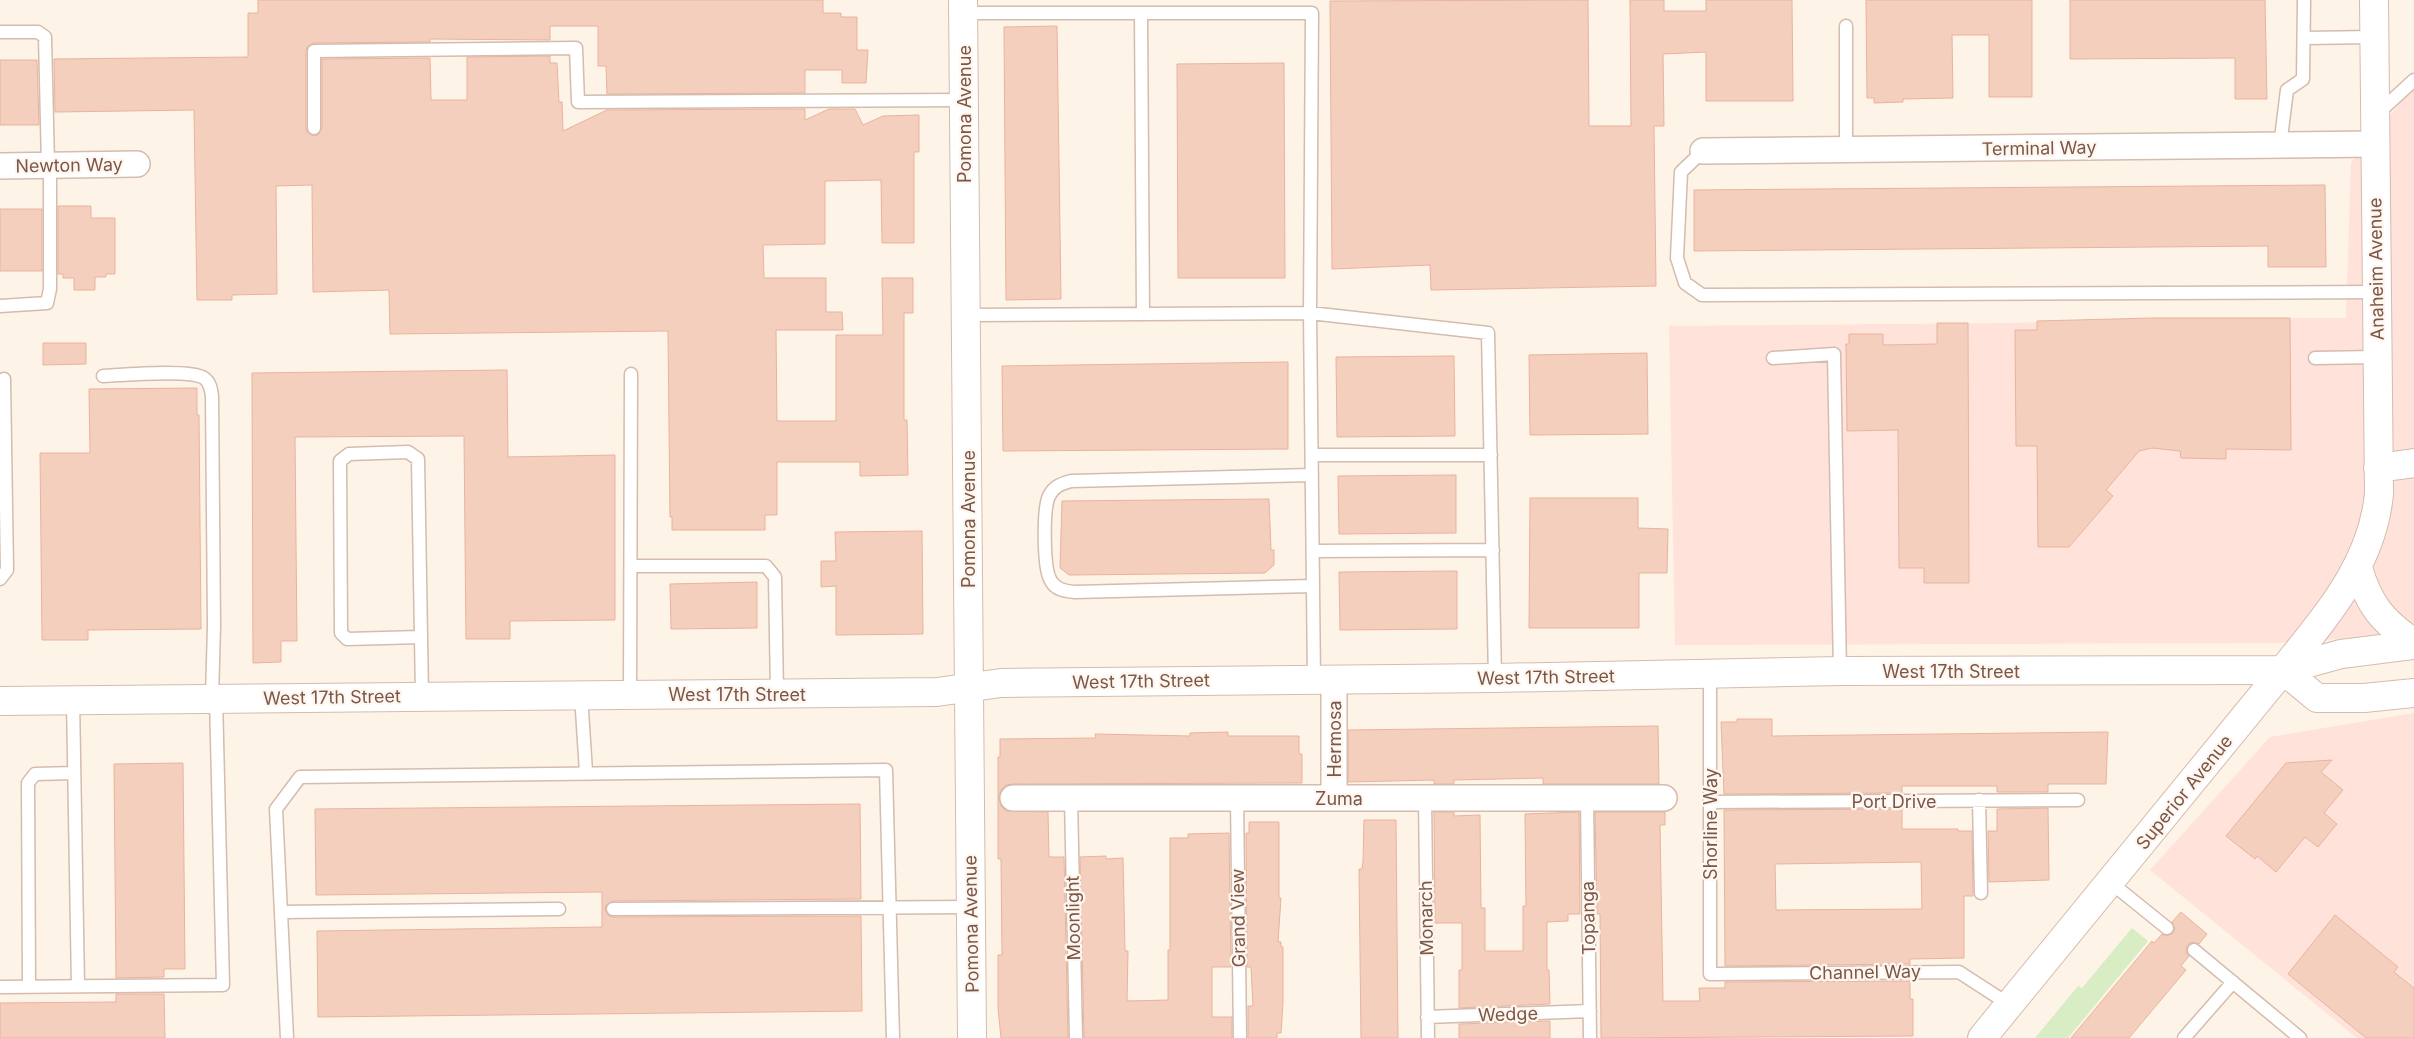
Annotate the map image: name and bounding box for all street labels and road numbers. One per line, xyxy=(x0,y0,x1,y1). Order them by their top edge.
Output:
street label: Pomona Avenue xyxy=(954,45,975,183)
street label: Terminal Way xyxy=(1981,136,2097,160)
street label: Newton Way xyxy=(15,154,123,176)
street label: Anaheim Avenue xyxy=(2364,197,2388,341)
street label: Pomona Avenue xyxy=(958,450,979,588)
street label: West 17th Street xyxy=(1882,661,2020,682)
street label: West 17th Street xyxy=(1477,665,1615,689)
street label: West 17th Street xyxy=(1072,669,1210,693)
street label: West 17th Street xyxy=(668,684,806,705)
street label: West 17th Street xyxy=(263,685,401,709)
street label: Hermosa xyxy=(1324,700,1345,778)
street label: Superior Avenue xyxy=(2131,731,2237,853)
street label: Shorline Way xyxy=(1700,768,1721,880)
street label: Zuma xyxy=(1315,788,1363,809)
street label: Port Drive xyxy=(1852,791,1936,812)
street label: Pomona Avenue xyxy=(959,855,983,993)
street label: Grand View xyxy=(1227,868,1249,968)
street label: Moonlight xyxy=(1062,875,1084,961)
street label: Monarch xyxy=(1415,880,1437,956)
street label: Topanga xyxy=(1577,881,1599,955)
street label: Channel Way xyxy=(1809,961,1921,983)
street label: Wedge xyxy=(1478,1002,1538,1026)

